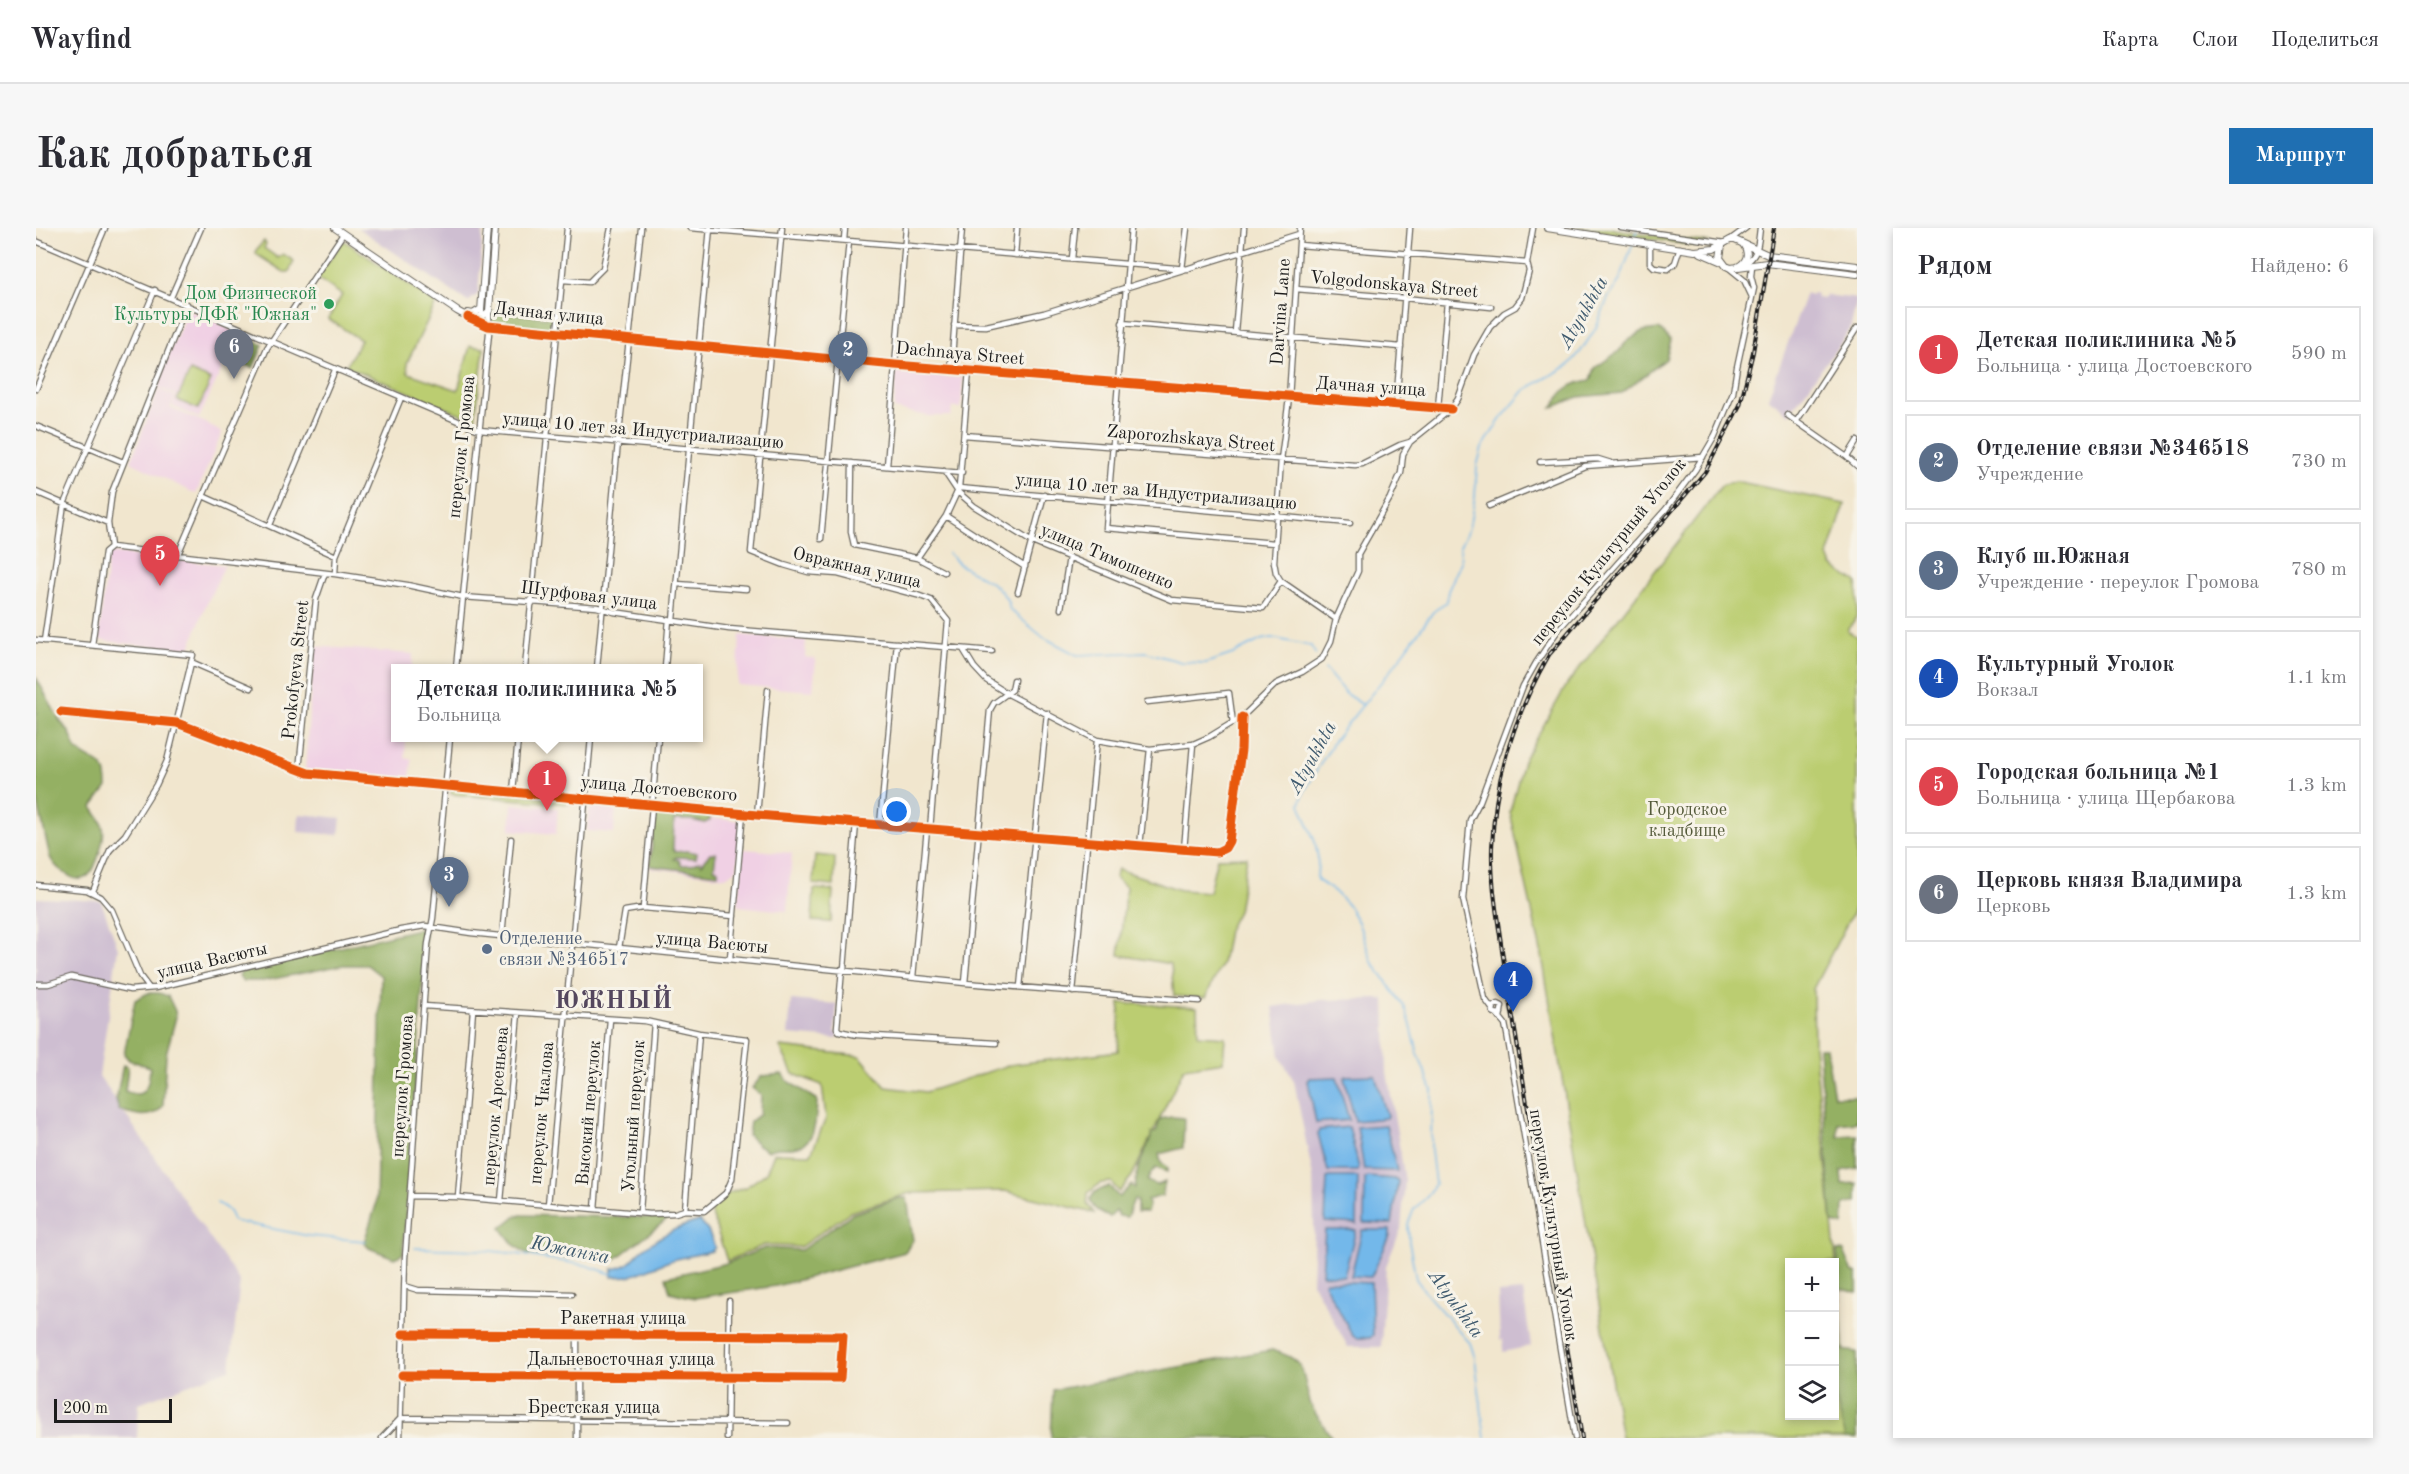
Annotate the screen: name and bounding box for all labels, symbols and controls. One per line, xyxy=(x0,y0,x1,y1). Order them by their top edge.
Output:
text: Wayfind xyxy=(30,27,132,55)
text: Карта xyxy=(2102,30,2159,51)
text: Слои xyxy=(2192,30,2238,51)
text: Поделиться xyxy=(2271,30,2379,51)
button: Маршрут xyxy=(2229,128,2373,184)
text: Как добраться xyxy=(36,135,313,177)
text: Рядом xyxy=(1917,254,1992,280)
text: Найдено: 6 xyxy=(2250,257,2349,277)
street label: Darvina Lane xyxy=(1268,258,1294,366)
street label: Volgodonskaya Street xyxy=(1309,269,1479,301)
water label: Atyukhta xyxy=(1555,273,1613,353)
place label: Дом Физической Культуры ДФК "Южная" xyxy=(114,285,317,324)
marker: Дом Физической Культуры ДФК "Южная" xyxy=(322,297,336,311)
street label: Дачная улица xyxy=(493,299,605,329)
pin: 6 xyxy=(214,330,254,379)
text: Детская поликлиника №5 xyxy=(1976,330,2237,352)
pin: 2 xyxy=(828,332,868,382)
street label: Dachnaya Street xyxy=(895,339,1025,369)
text: 1 xyxy=(1933,344,1944,364)
text: 590 m xyxy=(2291,344,2347,364)
text: Больница · улица Достоевского xyxy=(1976,357,2252,377)
street label: Дачная улица xyxy=(1315,374,1427,400)
street label: переулок Громова xyxy=(446,375,478,519)
street label: улица 10 лет за Индустриализацию xyxy=(502,410,784,452)
street label: Zaporozhskaya Street xyxy=(1106,423,1276,455)
text: Отделение связи №346518 xyxy=(1976,438,2249,460)
text: 2 xyxy=(1933,452,1944,472)
text: 730 m xyxy=(2291,452,2347,472)
street label: переулок Культурный Уголок xyxy=(1528,455,1690,649)
text: Учреждение xyxy=(1976,465,2084,485)
street label: улица 10 лет за Индустриализацию xyxy=(1015,471,1297,513)
street label: улица Тимошенко xyxy=(1038,521,1176,593)
pin: 5 xyxy=(140,536,180,586)
street label: Овражная улица xyxy=(791,544,923,592)
text: Клуб ш.Южная xyxy=(1976,546,2130,568)
text: 3 xyxy=(1933,560,1944,580)
text: 780 m xyxy=(2291,560,2347,580)
text: Учреждение · переулок Громова xyxy=(1976,573,2259,593)
street label: Шурфовая улица xyxy=(520,579,658,614)
street label: Prokofyeva Street xyxy=(280,599,312,741)
text: Культурный Уголок xyxy=(1976,654,2174,676)
popup xyxy=(391,664,703,742)
text: 4 xyxy=(1933,668,1944,688)
text: 1.1 km xyxy=(2286,668,2347,688)
text: Детская поликлиника №5 xyxy=(416,679,678,701)
text: Вокзал xyxy=(1976,681,2038,701)
text: Больница xyxy=(416,706,501,726)
water label: Atyukhta xyxy=(1284,718,1341,799)
pin: 1 xyxy=(528,762,566,811)
text: Городская больница №1 xyxy=(1976,762,2220,784)
street label: улица Достоевского xyxy=(580,773,738,805)
text: 5 xyxy=(1933,776,1944,796)
text: 1.3 km xyxy=(2286,776,2347,796)
text: Больница · улица Щербакова xyxy=(1976,789,2236,809)
your location xyxy=(882,797,911,826)
park label: Городское кладбище xyxy=(1647,801,1727,840)
pin: 3 xyxy=(430,858,468,907)
text: Церковь князя Владимира xyxy=(1976,870,2242,892)
text: 6 xyxy=(1933,884,1944,904)
text: 1.3 km xyxy=(2286,884,2347,904)
text: Церковь xyxy=(1976,897,2050,917)
street label: улица Васюты xyxy=(655,929,769,957)
place label: Отделение связи №346517 xyxy=(499,930,629,969)
street label: улица Васюты xyxy=(155,940,269,982)
marker: Отделение связи №346517 xyxy=(480,942,494,956)
pin: 4 xyxy=(1494,962,1532,1012)
district label: ЮЖНЫЙ xyxy=(554,984,674,1014)
street label: переулок Громова xyxy=(389,1014,417,1158)
street label: переулок Арсеньева xyxy=(480,1026,512,1186)
street label: Угольный переулок xyxy=(620,1039,648,1193)
street label: Высокий переулок xyxy=(574,1040,604,1186)
street label: переулок Чкалова xyxy=(527,1041,557,1185)
street label: переулок Культурный Уголок xyxy=(1526,1108,1580,1342)
water label: Южанка xyxy=(528,1233,611,1268)
map controls xyxy=(1785,1258,1839,1420)
button: + xyxy=(1785,1258,1839,1312)
water label: Atyukhta xyxy=(1423,1265,1487,1342)
street label: Ракетная улица xyxy=(560,1310,686,1328)
button: − xyxy=(1785,1312,1839,1366)
street label: Дальневосточная улица xyxy=(527,1351,715,1369)
button: layers xyxy=(1785,1366,1839,1420)
scale bar xyxy=(54,1396,172,1424)
street label: Брестская улица xyxy=(528,1399,661,1417)
text: 200 m xyxy=(63,1401,108,1417)

